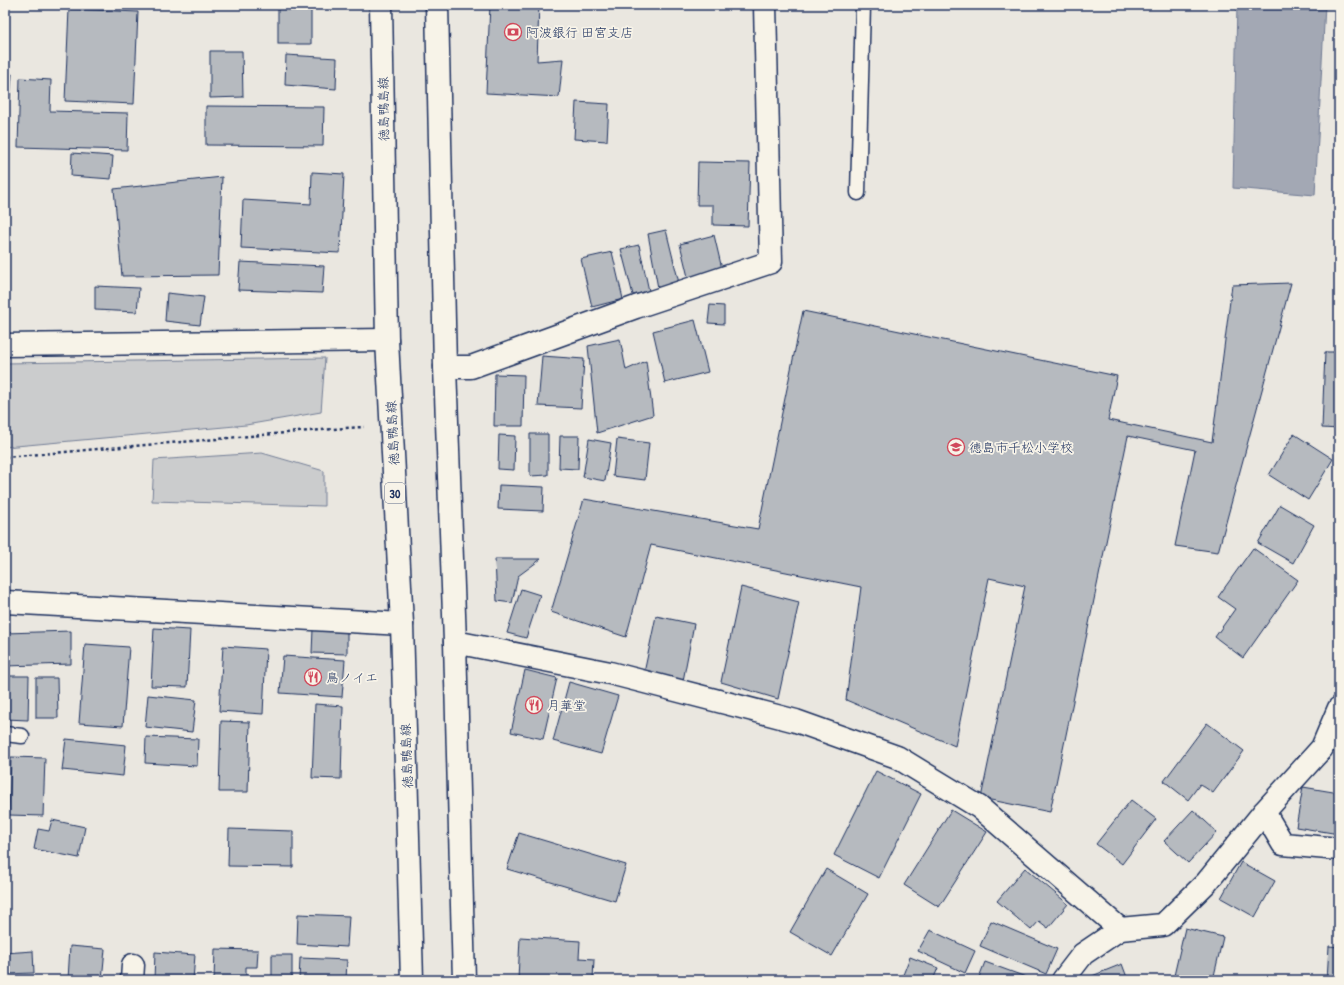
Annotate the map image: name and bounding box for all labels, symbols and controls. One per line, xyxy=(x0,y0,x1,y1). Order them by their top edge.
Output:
bank icon: 阿波銀行 田宮支店 xyxy=(503,22,523,42)
place label: 阿波銀行 田宮支店 xyxy=(526,23,633,41)
street label: 徳島鴨島線 xyxy=(373,75,393,142)
street label: 徳島鴨島線 xyxy=(381,399,403,466)
school or university icon: 徳島市千松小学校 xyxy=(946,437,966,457)
place label: 徳島市千松小学校 xyxy=(969,438,1073,456)
road number: 30 xyxy=(385,483,405,503)
restaurant icon: 鳥ノイエ xyxy=(303,667,323,687)
place label: 鳥ノイエ xyxy=(326,668,378,686)
restaurant icon: 月華堂 xyxy=(524,695,544,715)
place label: 月華堂 xyxy=(547,696,586,714)
street label: 徳島鴨島線 xyxy=(396,722,416,789)

